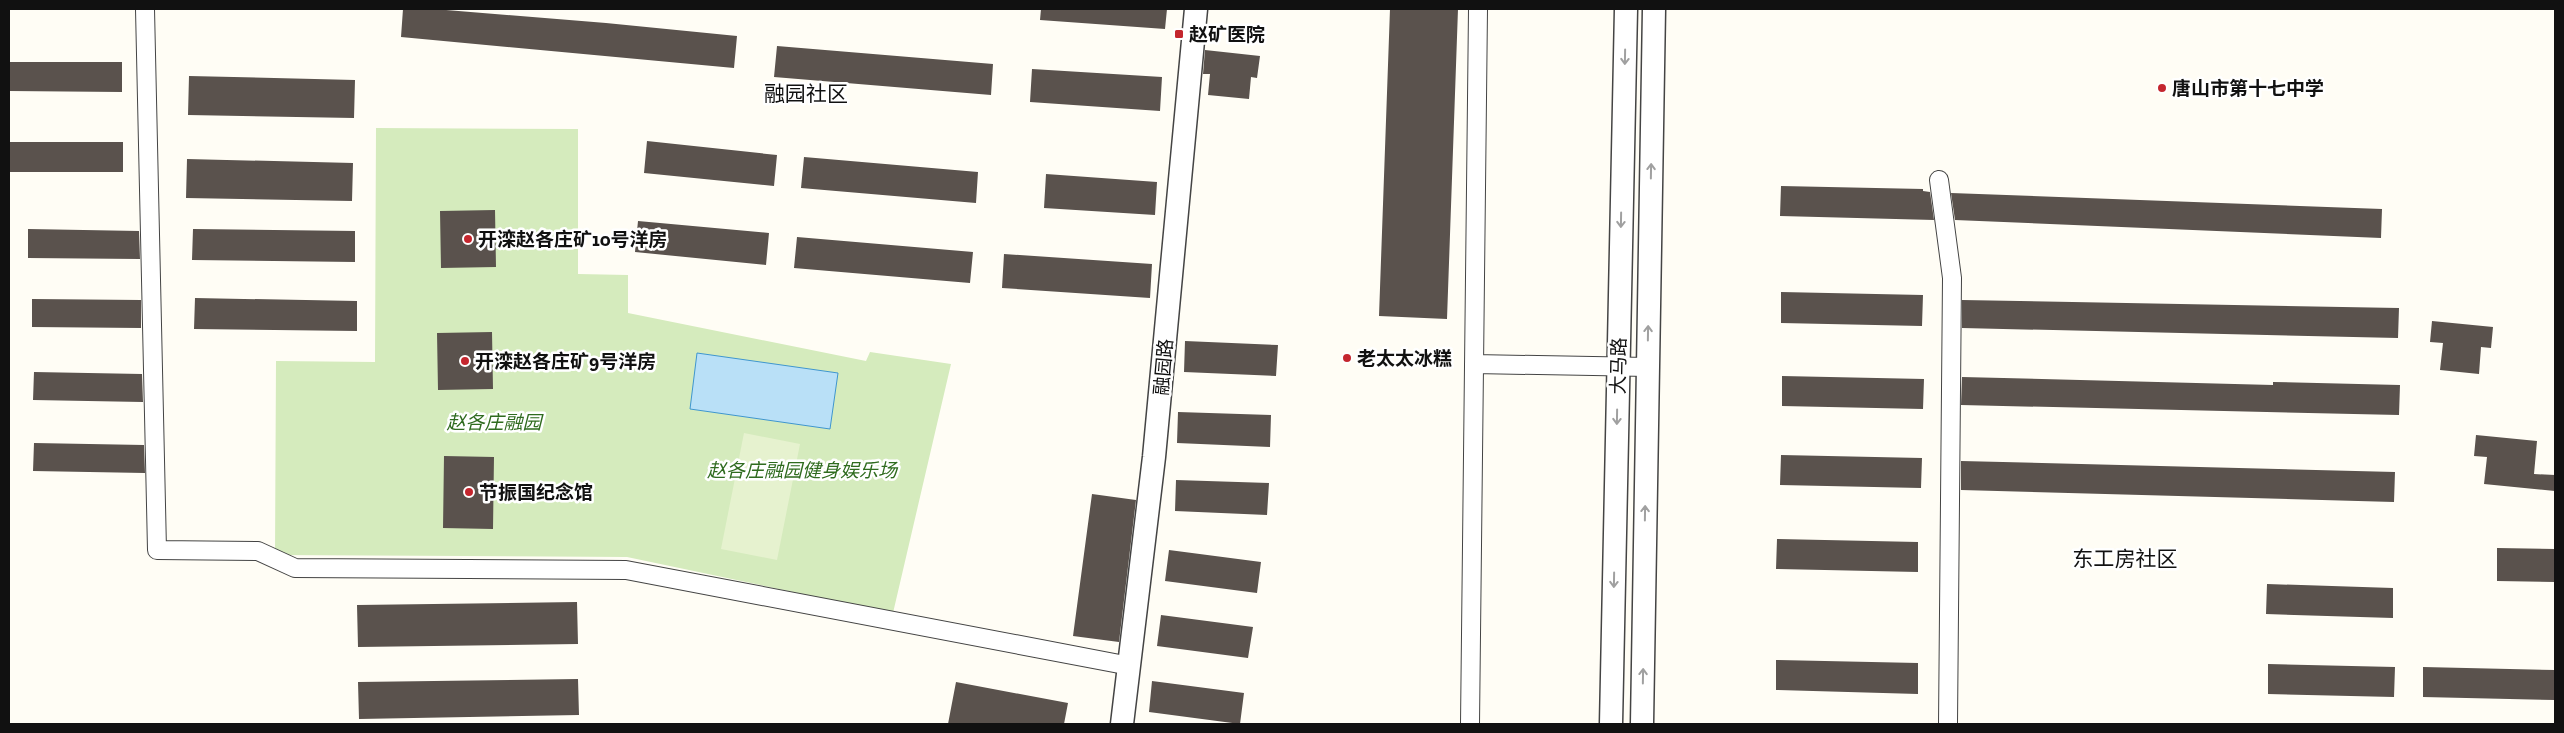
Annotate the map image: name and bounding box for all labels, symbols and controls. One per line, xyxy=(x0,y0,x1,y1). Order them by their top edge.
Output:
place label: 赵矿医院 xyxy=(1189,23,1265,46)
marker: 赵矿医院 xyxy=(1173,28,1185,40)
one-way arrow xyxy=(1620,49,1630,65)
place label: 唐山市第十七中学 xyxy=(2172,77,2324,100)
district label: 融园社区 xyxy=(764,81,848,106)
marker: 唐山市第十七中学 xyxy=(2156,82,2168,94)
one-way arrow xyxy=(1646,163,1656,179)
one-way arrow xyxy=(1617,212,1626,228)
place label: 开滦赵各庄矿10号洋房 xyxy=(478,228,668,251)
marker: 开滦赵各庄矿10号洋房 xyxy=(462,233,474,245)
one-way arrow xyxy=(1643,325,1653,342)
street label: 大马路 xyxy=(1607,337,1630,395)
street label: 融园路 xyxy=(1150,338,1177,396)
place label: 老太太冰糕 xyxy=(1357,347,1452,370)
place label: 开滦赵各庄矿9号洋房 xyxy=(475,350,656,373)
marker: 老太太冰糕 xyxy=(1341,352,1353,364)
marker: 开滦赵各庄矿9号洋房 xyxy=(459,355,471,367)
one-way arrow xyxy=(1613,409,1622,425)
park label: 赵各庄融园 xyxy=(446,411,544,434)
park label: 赵各庄融园健身娱乐场 xyxy=(707,459,899,482)
place label: 节振国纪念馆 xyxy=(479,481,593,504)
marker: 节振国纪念馆 xyxy=(463,486,475,498)
one-way arrow xyxy=(1640,505,1650,522)
district label: 东工房社区 xyxy=(2073,546,2178,571)
one-way arrow xyxy=(1609,572,1619,588)
one-way arrow xyxy=(1638,668,1648,684)

